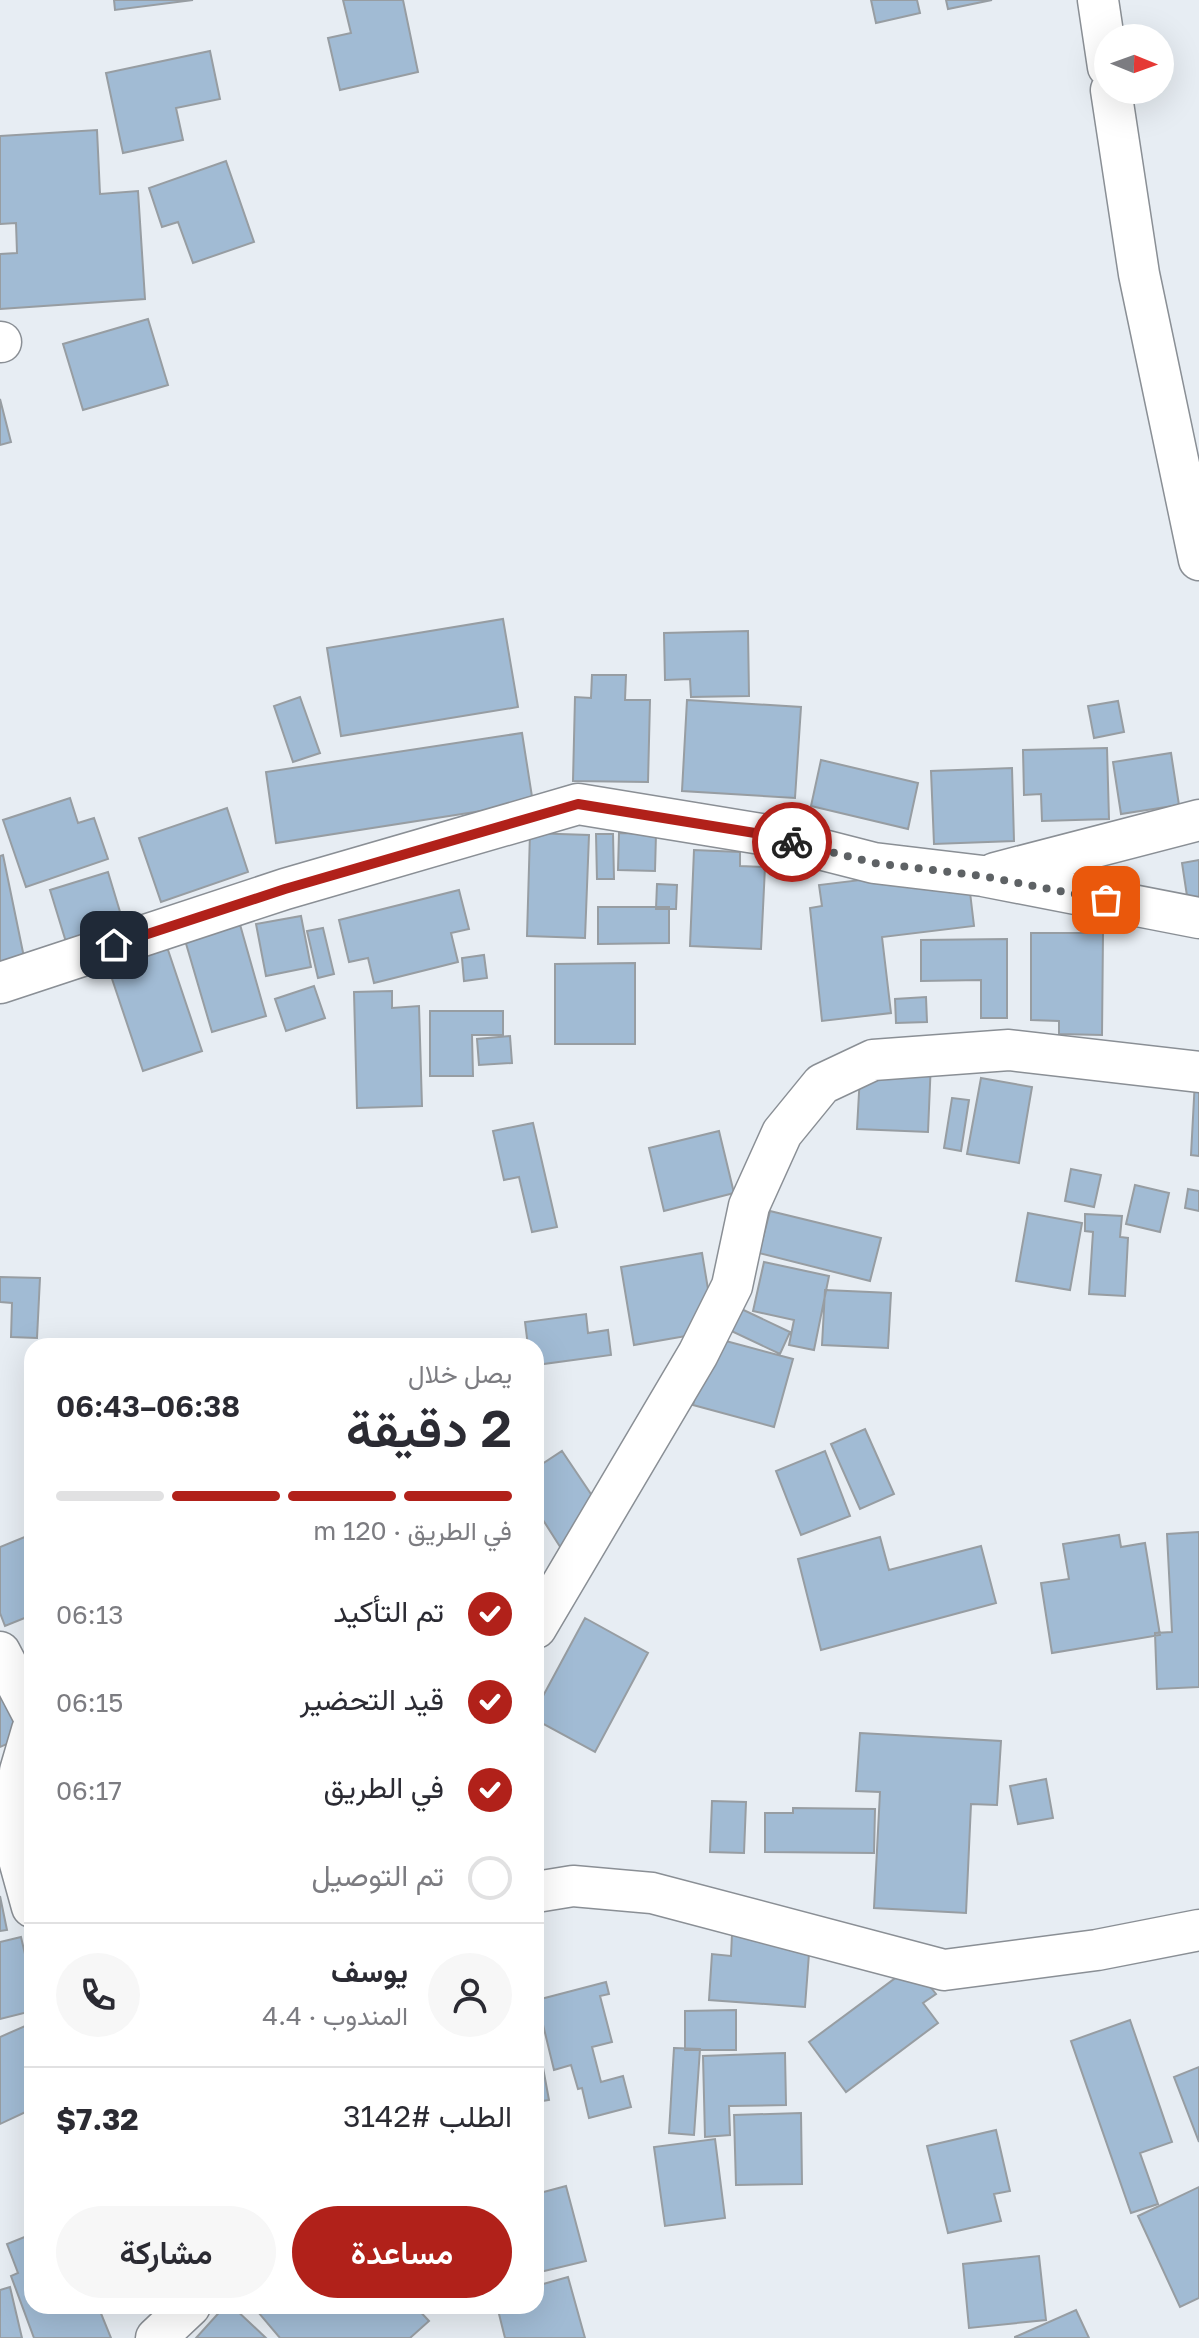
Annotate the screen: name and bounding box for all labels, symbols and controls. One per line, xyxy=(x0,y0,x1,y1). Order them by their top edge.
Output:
north arrow xyxy=(1094,24,1174,104)
map controls xyxy=(1094,24,1174,104)
courier xyxy=(752,802,832,882)
icon: bike xyxy=(770,820,814,864)
pin xyxy=(1072,866,1140,934)
icon: bag xyxy=(1084,878,1128,922)
pin xyxy=(80,911,148,979)
icon: home xyxy=(92,923,136,967)
text: يصل خلال xyxy=(408,1358,512,1389)
text: 06:38–06:43 xyxy=(56,1388,240,1424)
text: 2 دقيقة xyxy=(346,1396,512,1458)
text: في الطريق · 120 m xyxy=(313,1515,512,1546)
icon: check xyxy=(468,1592,512,1636)
text: تم التأكيد xyxy=(333,1593,444,1629)
text: 06:13 xyxy=(56,1599,123,1630)
icon: check xyxy=(468,1680,512,1724)
text: قيد التحضير xyxy=(300,1681,444,1717)
text: 06:15 xyxy=(56,1687,123,1718)
icon: check xyxy=(468,1768,512,1812)
text: في الطريق xyxy=(323,1769,444,1805)
text: 06:17 xyxy=(56,1775,122,1806)
text: تم التوصيل xyxy=(311,1857,444,1893)
button: phone xyxy=(56,1953,140,2037)
text: يوسف xyxy=(331,1953,408,1989)
button: person xyxy=(428,1953,512,2037)
text: المندوب · 4.4 xyxy=(262,2000,408,2031)
text: الطلب #3142 xyxy=(343,2098,512,2134)
text: $7.32 xyxy=(56,2101,139,2137)
button: مشاركة xyxy=(56,2206,276,2298)
button: مساعدة xyxy=(292,2206,512,2298)

